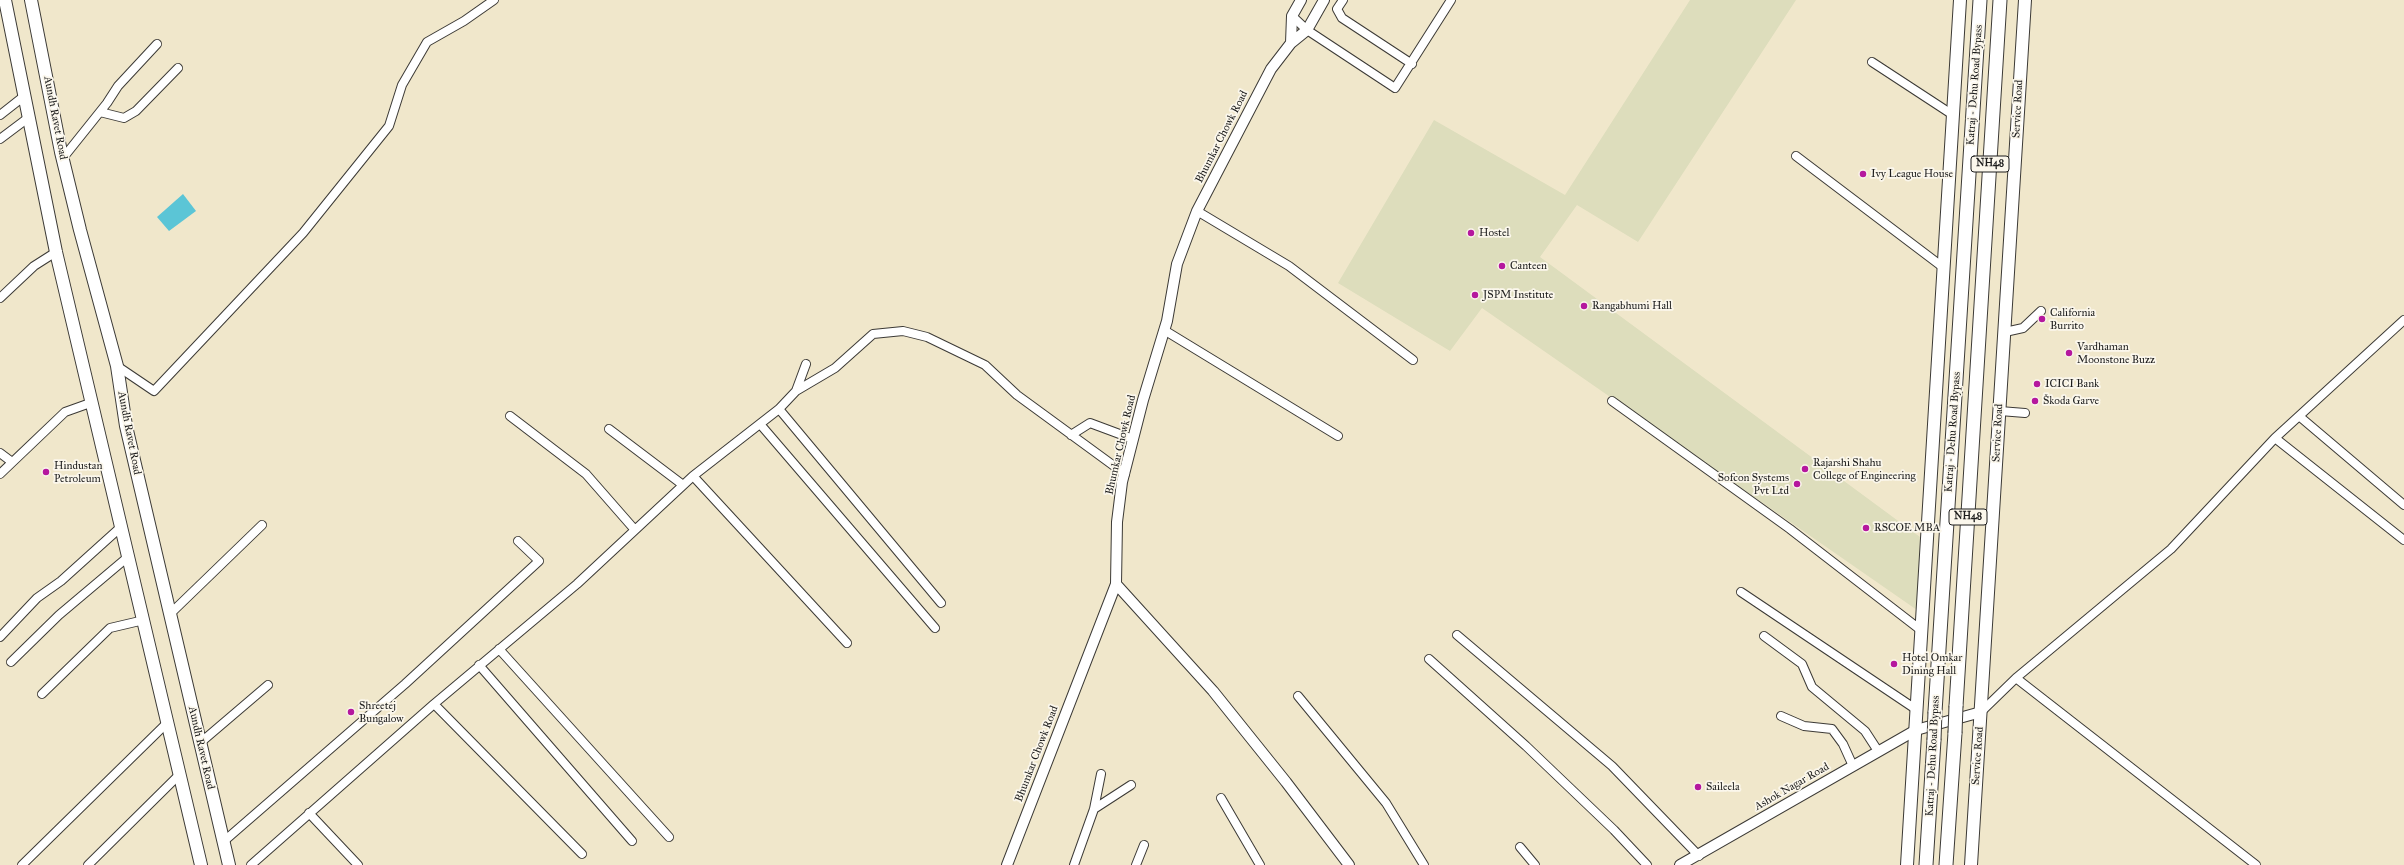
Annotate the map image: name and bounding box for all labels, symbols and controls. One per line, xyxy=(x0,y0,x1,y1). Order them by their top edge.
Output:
street label: Katraj - Dehu Road Bypass xyxy=(1964,24,1986,146)
street label: Aundh Ravet Road xyxy=(40,75,70,161)
street label: Service Road xyxy=(2010,79,2026,139)
street label: Bhumkar Chowk Road xyxy=(1193,89,1251,185)
road number: NH48 xyxy=(1971,156,2009,172)
place label: Ivy League House xyxy=(1871,167,1953,181)
marker: Ivy League House xyxy=(1858,169,1868,179)
place label: Hostel xyxy=(1479,226,1509,240)
marker: Hostel xyxy=(1466,228,1476,238)
place label: Canteen xyxy=(1510,259,1547,273)
marker: Canteen xyxy=(1497,261,1507,271)
place label: JSPM Institute xyxy=(1483,288,1553,302)
marker: JSPM Institute xyxy=(1470,290,1480,300)
place label: Rangabhumi Hall xyxy=(1592,299,1672,313)
marker: Rangabhumi Hall xyxy=(1579,301,1589,311)
place label: California Burrito xyxy=(2050,306,2095,332)
marker: California Burrito xyxy=(2037,314,2047,324)
place label: Vardhaman Moonstone Buzz xyxy=(2077,340,2155,366)
marker: Vardhaman Moonstone Buzz xyxy=(2064,348,2074,358)
street label: Katraj - Dehu Road Bypass xyxy=(1942,371,1964,493)
place label: ICICI Bank xyxy=(2045,377,2099,391)
marker: ICICI Bank xyxy=(2032,379,2042,389)
street label: Aundh Ravet Road xyxy=(114,390,144,476)
street label: Bhumkar Chowk Road xyxy=(1103,394,1139,496)
place label: Škoda Garve xyxy=(2043,394,2099,408)
marker: Škoda Garve xyxy=(2030,396,2040,406)
street label: Service Road xyxy=(1990,403,2006,463)
place label: Rajarshi Shahu College of Engineering xyxy=(1813,456,1916,482)
place label: Hindustan Petroleum xyxy=(54,459,102,485)
marker: Rajarshi Shahu College of Engineering xyxy=(1800,464,1810,474)
marker: Hindustan Petroleum xyxy=(41,467,51,477)
place label: Sofcon Systems Pvt Ltd xyxy=(1718,471,1789,497)
marker: Sofcon Systems Pvt Ltd xyxy=(1792,479,1802,489)
road number: NH48 xyxy=(1949,509,1987,525)
place label: RSCOE MBA xyxy=(1874,521,1940,535)
marker: RSCOE MBA xyxy=(1861,523,1871,533)
place label: Hotel Omkar Dining Hall xyxy=(1902,651,1962,677)
marker: Hotel Omkar Dining Hall xyxy=(1889,659,1899,669)
street label: Katraj - Dehu Road Bypass xyxy=(1923,695,1943,817)
place label: Shreetej Bungalow xyxy=(359,699,404,725)
street label: Bhumkar Chowk Road xyxy=(1013,704,1061,804)
street label: Aundh Ravet Road xyxy=(185,705,217,791)
marker: Shreetej Bungalow xyxy=(346,707,356,717)
street label: Service Road xyxy=(1969,726,1987,786)
street label: Ashok Nagar Road xyxy=(1752,760,1832,814)
place label: Saileela xyxy=(1706,780,1740,794)
marker: Saileela xyxy=(1693,782,1703,792)

